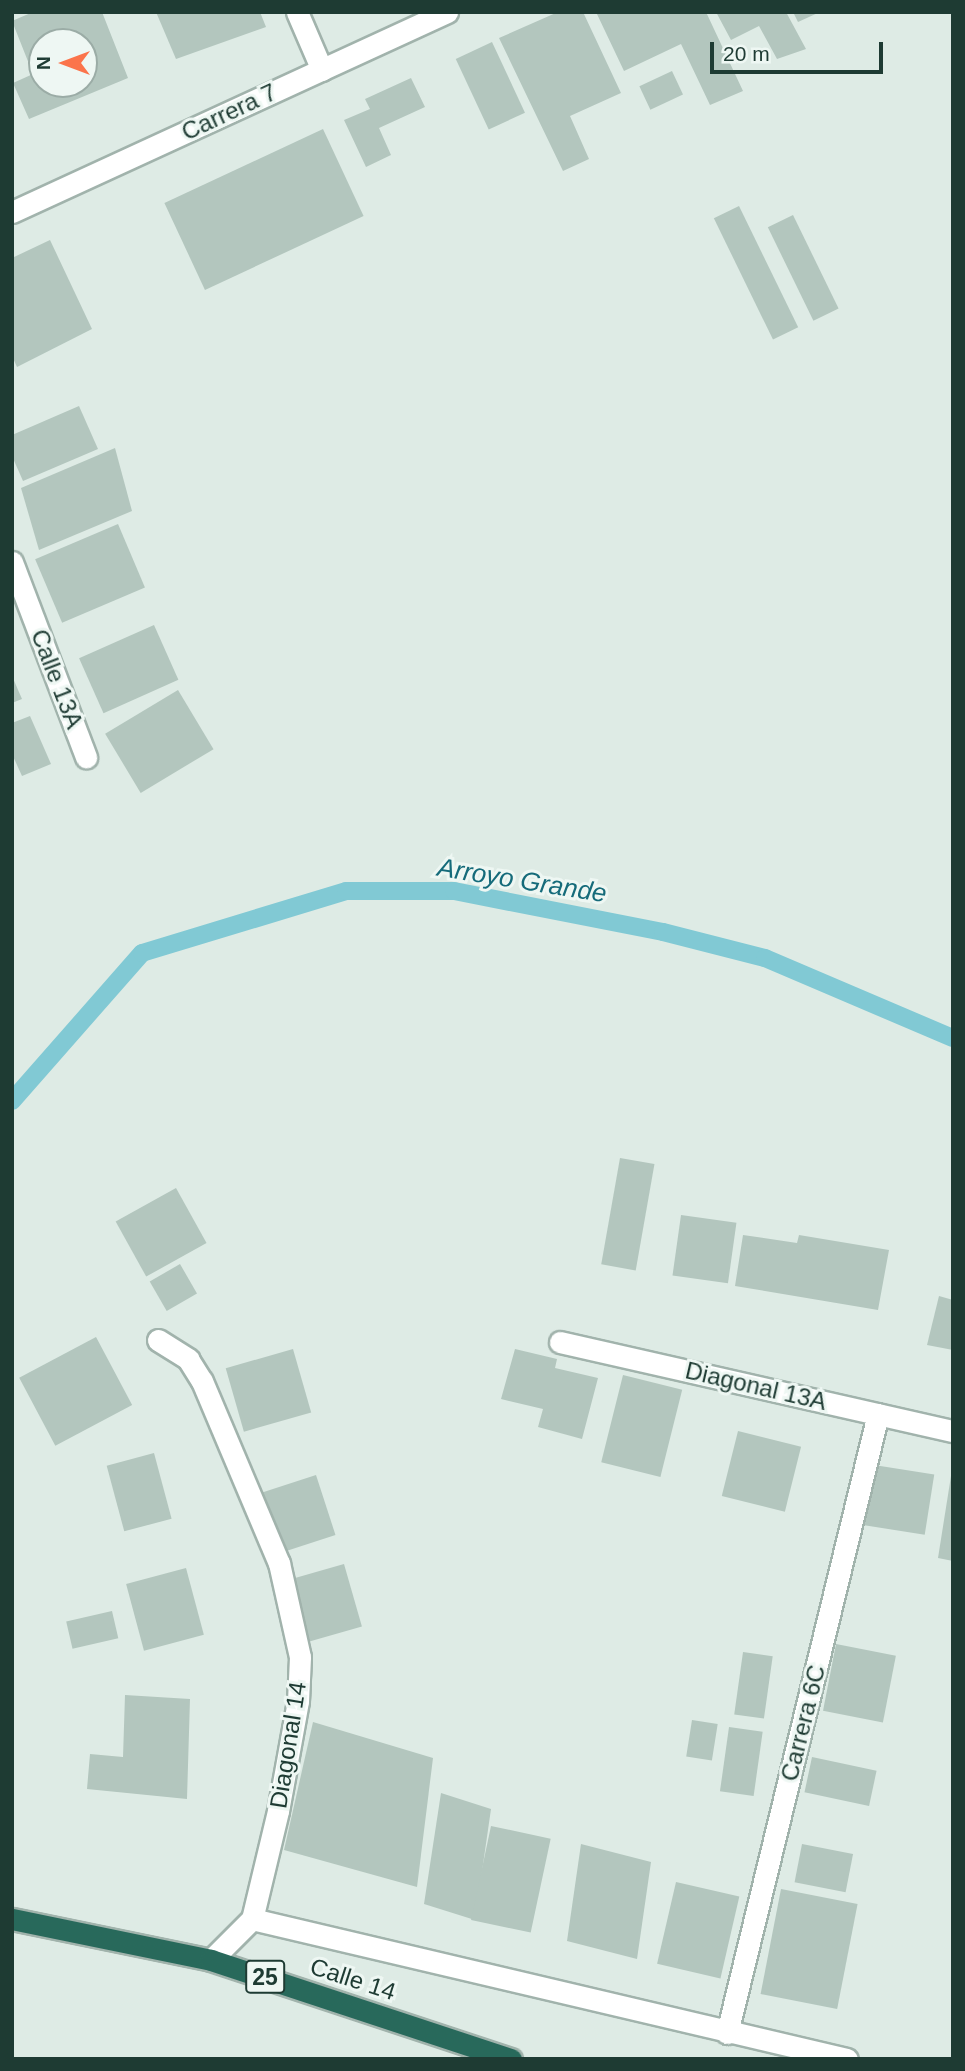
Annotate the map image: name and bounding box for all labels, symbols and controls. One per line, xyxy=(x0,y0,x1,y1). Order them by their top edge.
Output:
north arrow xyxy=(28,28,98,98)
scale bar xyxy=(713,28,886,72)
text: 20 m xyxy=(723,42,770,65)
text: N xyxy=(33,56,54,70)
street label: Carrera 7 xyxy=(177,78,281,146)
street label: Calle 13A xyxy=(25,625,89,733)
water label: Arroyo Grande xyxy=(435,852,609,910)
street label: Diagonal 13A xyxy=(683,1356,829,1416)
street label: Carrera 6C xyxy=(775,1662,831,1784)
street label: Diagonal 14 xyxy=(264,1679,312,1811)
street label: Calle 14 xyxy=(307,1952,399,2006)
road number: 25 xyxy=(244,1958,286,1996)

